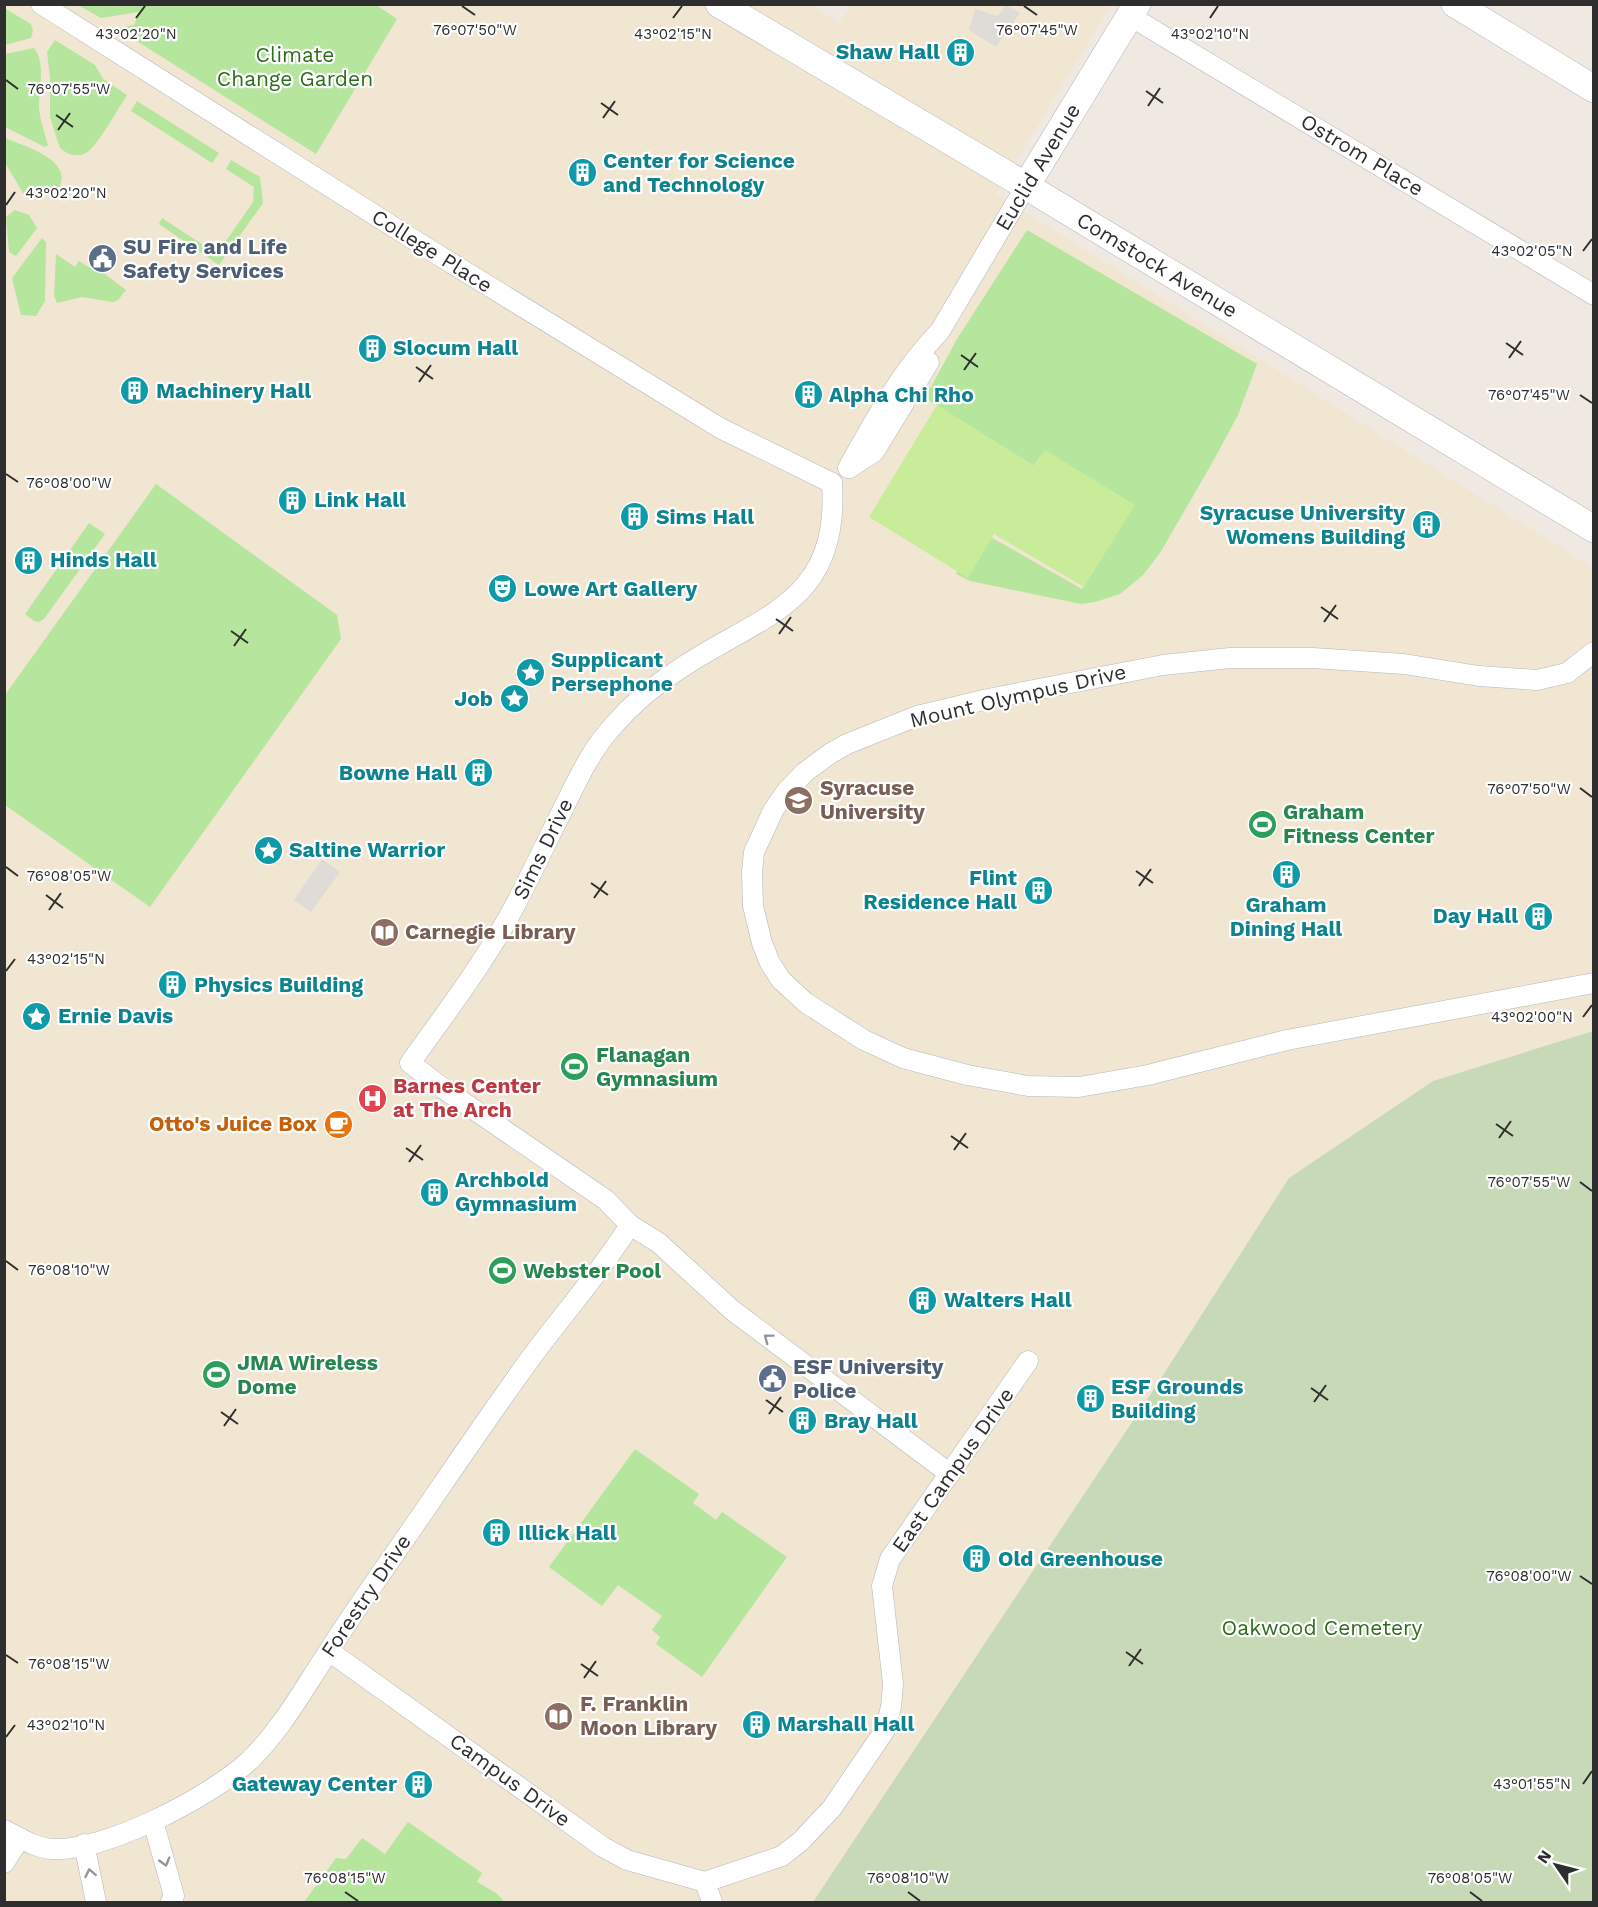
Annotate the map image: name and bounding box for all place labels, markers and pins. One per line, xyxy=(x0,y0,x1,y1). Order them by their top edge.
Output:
building icon: Shaw Hall xyxy=(945,36,977,68)
place label: Shaw Hall xyxy=(836,39,940,64)
place label: Center for Science and Technology xyxy=(603,148,795,197)
building icon: Center for Science and Technology xyxy=(566,157,598,189)
place label: SU Fire and Life Safety Services xyxy=(123,234,287,283)
public building icon: SU Fire and Life Safety Services xyxy=(86,243,118,275)
building icon: Slocum Hall xyxy=(356,332,388,364)
place label: Slocum Hall xyxy=(393,335,518,360)
building icon: Machinery Hall xyxy=(119,375,151,407)
place label: Machinery Hall xyxy=(156,378,311,403)
building icon: Alpha Chi Rho xyxy=(792,379,824,411)
place label: Alpha Chi Rho xyxy=(829,382,974,407)
building icon: Link Hall xyxy=(277,484,309,516)
place label: Link Hall xyxy=(314,487,406,512)
place label: Syracuse University Womens Building xyxy=(1200,500,1405,549)
building icon: Sims Hall xyxy=(619,501,651,533)
place label: Sims Hall xyxy=(656,504,754,529)
building icon: Syracuse University Womens Building xyxy=(1410,509,1442,541)
building icon: Hinds Hall xyxy=(13,544,45,576)
place label: Hinds Hall xyxy=(50,547,157,572)
theatre icon: Lowe Art Gallery xyxy=(487,573,519,605)
place label: Lowe Art Gallery xyxy=(524,576,698,601)
place label: Supplicant Persephone xyxy=(551,647,673,696)
place icon: Supplicant Persephone xyxy=(514,656,546,688)
place icon: Job xyxy=(498,683,530,715)
place label: Job xyxy=(454,686,493,711)
building icon: Bowne Hall xyxy=(462,757,494,789)
place label: Bowne Hall xyxy=(339,760,457,785)
place label: Syracuse University xyxy=(820,775,925,824)
school or university icon: Syracuse University xyxy=(783,784,815,816)
place label: Graham Fitness Center xyxy=(1283,799,1435,848)
sports icon: Graham Fitness Center xyxy=(1246,808,1278,840)
place icon: Saltine Warrior xyxy=(252,834,284,866)
place label: Saltine Warrior xyxy=(289,837,445,862)
building icon: Graham Dining Hall xyxy=(1270,858,1302,890)
place label: Flint Residence Hall xyxy=(863,865,1017,914)
building icon: Flint Residence Hall xyxy=(1022,874,1054,906)
place label: Graham Dining Hall xyxy=(1230,892,1342,941)
building icon: Day Hall xyxy=(1523,900,1555,932)
place label: Day Hall xyxy=(1433,903,1518,928)
library icon: Carnegie Library xyxy=(368,916,400,948)
place label: Carnegie Library xyxy=(405,919,576,944)
building icon: Physics Building xyxy=(157,969,189,1001)
place label: Physics Building xyxy=(194,972,363,997)
place icon: Ernie Davis xyxy=(21,1000,53,1032)
place label: Ernie Davis xyxy=(58,1003,173,1028)
place label: Flanagan Gymnasium xyxy=(596,1042,718,1091)
sports icon: Flanagan Gymnasium xyxy=(559,1051,591,1083)
place label: Barnes Center at The Arch xyxy=(393,1073,541,1122)
hospital icon: Barnes Center at The Arch xyxy=(356,1082,388,1114)
cafe icon: Otto's Juice Box xyxy=(322,1108,354,1140)
place label: Otto's Juice Box xyxy=(149,1111,318,1136)
place label: Archbold Gymnasium xyxy=(455,1167,577,1216)
building icon: Archbold Gymnasium xyxy=(418,1176,450,1208)
sports icon: Webster Pool xyxy=(486,1255,518,1287)
place label: Webster Pool xyxy=(523,1258,661,1283)
building icon: Walters Hall xyxy=(907,1284,939,1316)
place label: Walters Hall xyxy=(944,1287,1072,1312)
place label: JMA Wireless Dome xyxy=(237,1350,378,1399)
place label: ESF University Police xyxy=(793,1354,944,1403)
sports icon: JMA Wireless Dome xyxy=(200,1359,232,1391)
public building icon: ESF University Police xyxy=(756,1363,788,1395)
place label: ESF Grounds Building xyxy=(1111,1374,1244,1423)
building icon: ESF Grounds Building xyxy=(1074,1383,1106,1415)
building icon: Bray Hall xyxy=(787,1405,819,1437)
place label: Bray Hall xyxy=(824,1408,918,1433)
building icon: Illick Hall xyxy=(481,1517,513,1549)
place label: Illick Hall xyxy=(518,1520,617,1545)
building icon: Old Greenhouse xyxy=(961,1543,993,1575)
place label: Old Greenhouse xyxy=(998,1546,1163,1571)
place label: F. Franklin Moon Library xyxy=(580,1691,717,1740)
library icon: F. Franklin Moon Library xyxy=(543,1700,575,1732)
building icon: Marshall Hall xyxy=(740,1708,772,1740)
place label: Marshall Hall xyxy=(777,1711,914,1736)
building icon: Gateway Center xyxy=(402,1768,434,1800)
place label: Gateway Center xyxy=(232,1771,397,1796)

